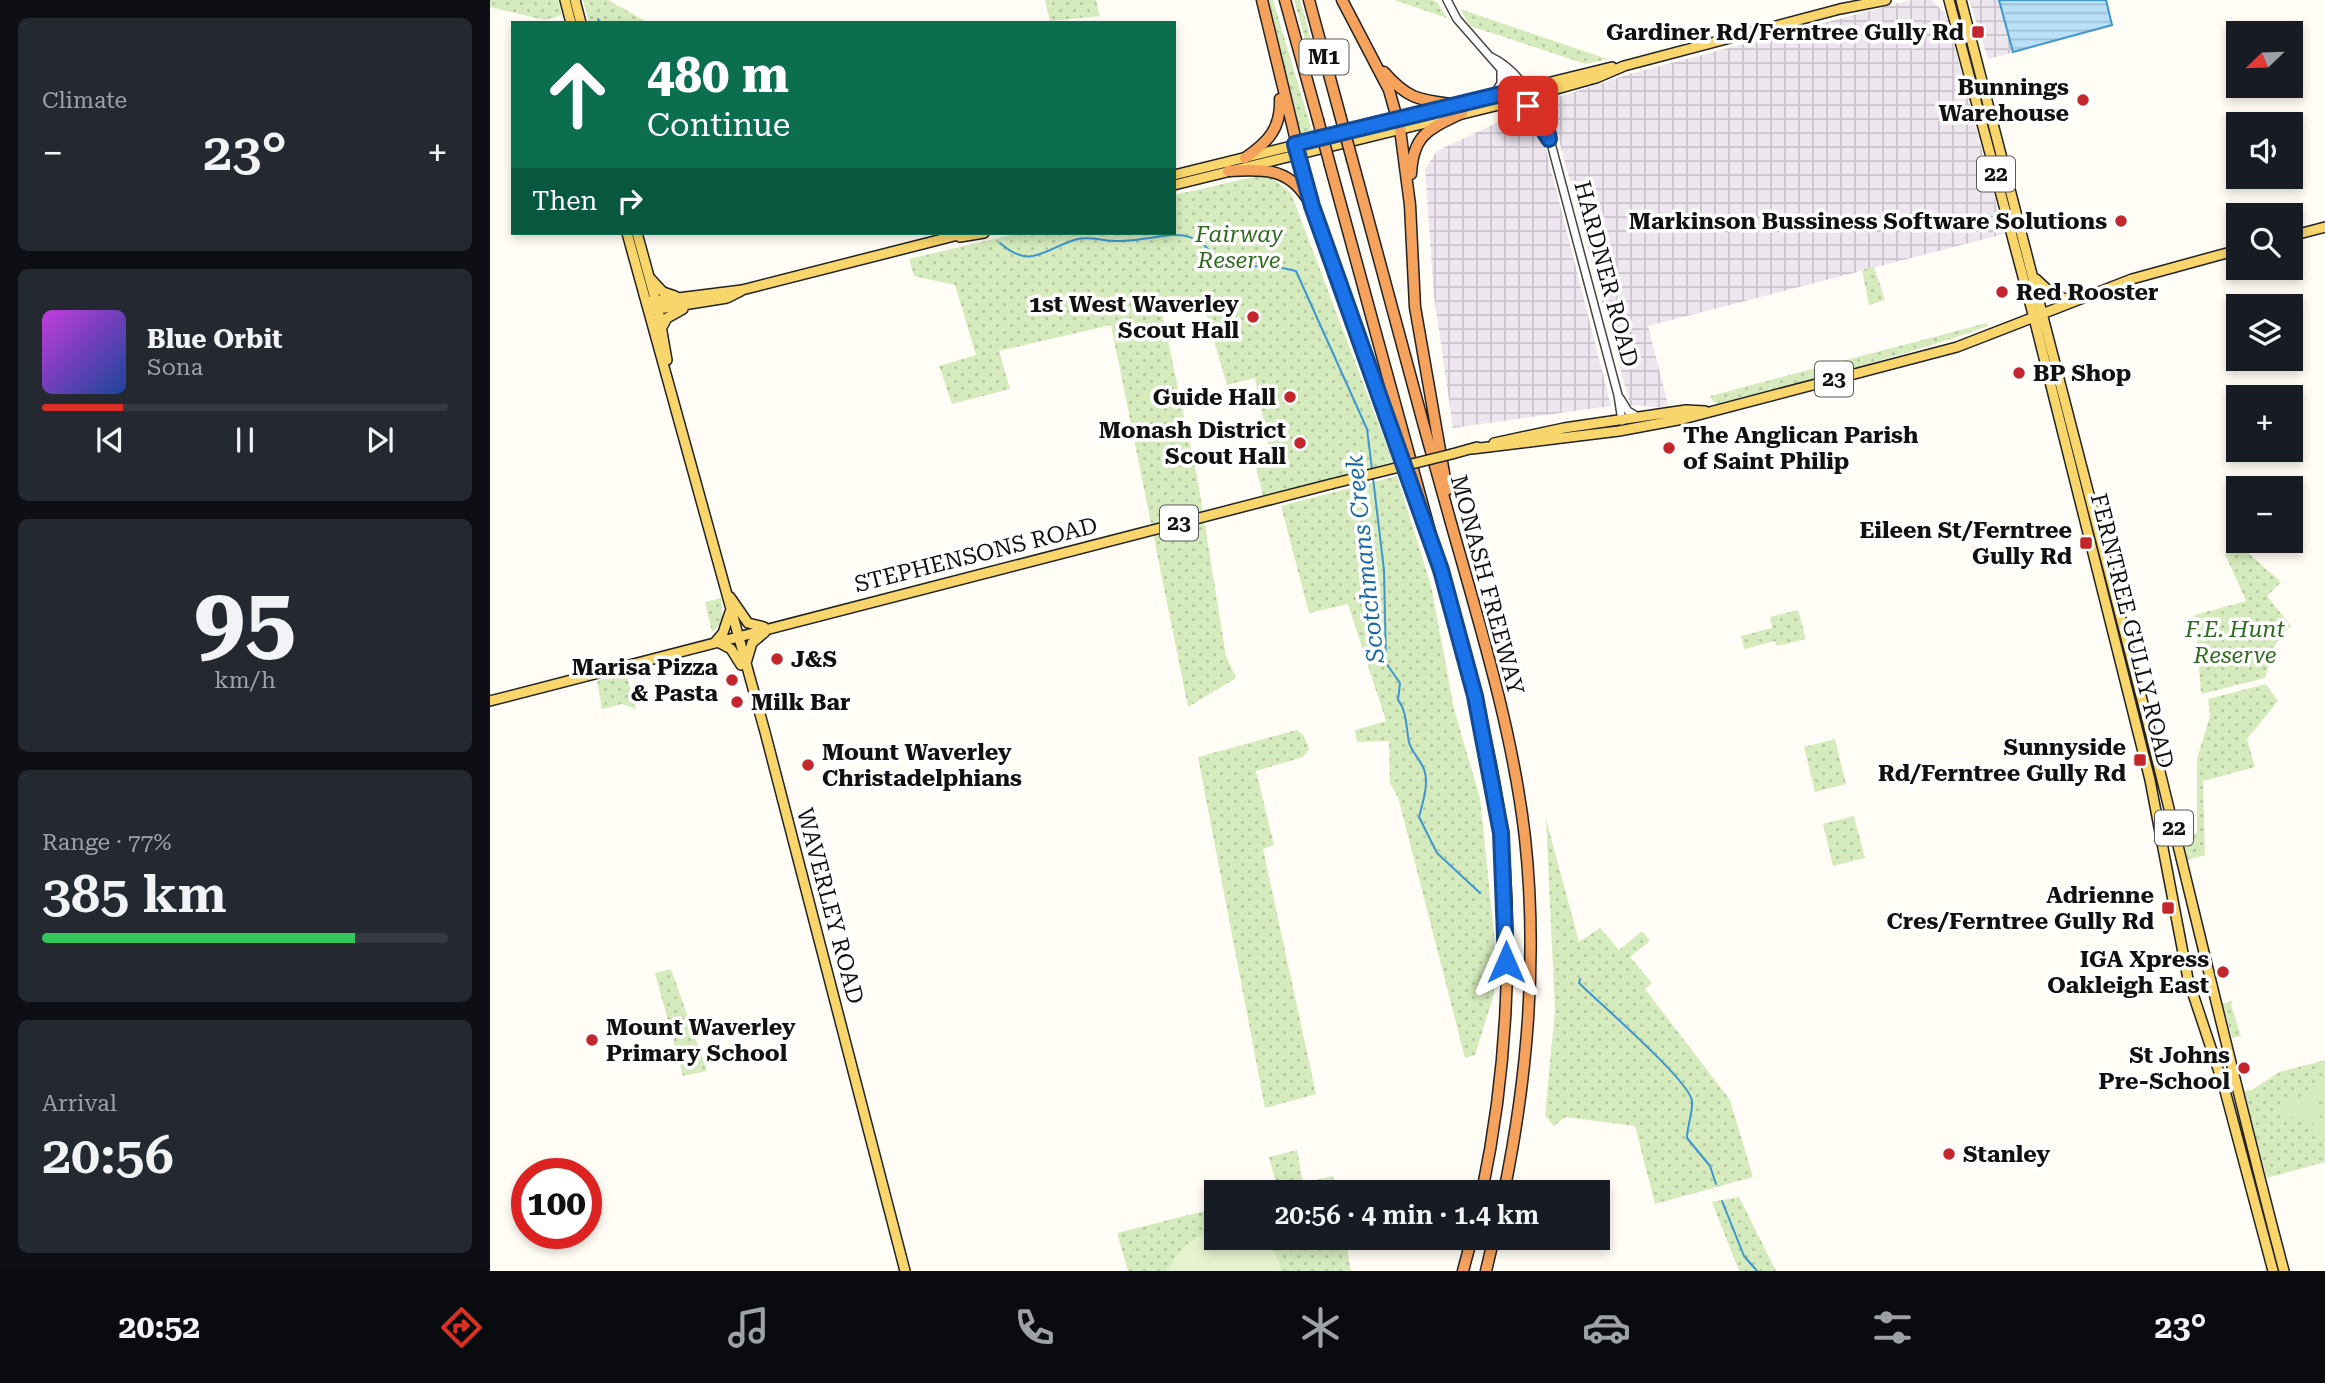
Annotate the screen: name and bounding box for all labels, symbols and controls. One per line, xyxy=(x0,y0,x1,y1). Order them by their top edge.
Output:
place label: Gardiner Rd/Ferntree Gully Rd xyxy=(1606,19,1964,46)
north arrow xyxy=(2226,21,2303,98)
map controls xyxy=(2226,21,2303,553)
marker: Gardiner Rd/Ferntree Gully Rd xyxy=(1970,24,1986,40)
road number: M1 xyxy=(1300,40,1348,74)
text: 480 m xyxy=(647,47,789,104)
icon: ahead xyxy=(532,49,623,140)
place label: Bunnings Warehouse xyxy=(1938,74,2069,127)
pin xyxy=(1498,76,1558,136)
text: Climate xyxy=(42,87,127,114)
icon: arrive xyxy=(1509,87,1547,125)
marker: Bunnings Warehouse xyxy=(2075,92,2091,108)
text: Continue xyxy=(647,106,790,144)
button: sound xyxy=(2226,112,2303,189)
text: 23° xyxy=(203,122,287,183)
text: − xyxy=(42,131,63,175)
text: + xyxy=(427,131,448,175)
road number: 22 xyxy=(1977,156,2015,192)
street label: HARDNER ROAD xyxy=(1568,178,1644,370)
icon: right xyxy=(611,182,649,220)
text: Then xyxy=(532,186,597,216)
button: search xyxy=(2226,203,2303,280)
place label: Markinson Bussiness Software Solutions xyxy=(1629,208,2107,235)
marker: Markinson Bussiness Software Solutions xyxy=(2113,213,2129,229)
park label: Fairway Reserve xyxy=(1194,221,1284,274)
place label: Red Rooster xyxy=(2016,279,2159,306)
marker: Red Rooster xyxy=(1994,284,2010,300)
place label: 1st West Waverley Scout Hall xyxy=(1029,291,1239,344)
button: layers xyxy=(2226,294,2303,371)
marker: 1st West Waverley Scout Hall xyxy=(1245,309,1261,325)
text: Blue Orbit xyxy=(147,324,283,354)
text: Sona xyxy=(147,354,203,381)
place label: BP Shop xyxy=(2033,360,2131,387)
road number: 23 xyxy=(1815,362,1853,396)
marker: BP Shop xyxy=(2011,365,2027,381)
place label: Guide Hall xyxy=(1153,384,1276,411)
button: + xyxy=(2226,385,2303,462)
marker: Guide Hall xyxy=(1282,389,1298,405)
place label: Monash District Scout Hall xyxy=(1099,417,1286,470)
icon: previous xyxy=(91,421,129,459)
icon: pause xyxy=(226,421,264,459)
icon: next xyxy=(361,421,399,459)
place label: The Anglican Parish of Saint Philip xyxy=(1683,422,1919,475)
marker: Monash District Scout Hall xyxy=(1292,435,1308,451)
marker: The Anglican Parish of Saint Philip xyxy=(1661,440,1677,456)
water label: Scotchmans Creek xyxy=(1340,454,1390,665)
street label: MONASH FREEWAY xyxy=(1445,472,1529,698)
button: − xyxy=(2226,476,2303,553)
street label: FERNTREE GULLY ROAD xyxy=(2085,491,2179,771)
road number: 23 xyxy=(1160,505,1198,540)
street label: STEPHENSONS ROAD xyxy=(852,512,1100,598)
place label: Eileen St/Ferntree Gully Rd xyxy=(1859,517,2072,570)
marker: Eileen St/Ferntree Gully Rd xyxy=(2078,535,2094,551)
text: 95 xyxy=(194,568,296,674)
park label: F.E. Hunt Reserve xyxy=(2184,616,2286,669)
place label: J&S xyxy=(791,646,837,673)
marker: J&S xyxy=(769,651,785,667)
place label: Marisa Pizza & Pasta xyxy=(572,654,718,707)
text: km/h xyxy=(214,667,276,694)
marker: Marisa Pizza & Pasta xyxy=(724,672,740,688)
place label: Milk Bar xyxy=(751,689,851,716)
marker: Milk Bar xyxy=(729,694,745,710)
place label: Sunnyside Rd/Ferntree Gully Rd xyxy=(1878,734,2126,787)
place label: Mount Waverley Christadelphians xyxy=(822,739,1022,792)
marker: Sunnyside Rd/Ferntree Gully Rd xyxy=(2132,752,2148,768)
marker: Mount Waverley Christadelphians xyxy=(800,757,816,773)
street label: WAVERLEY ROAD xyxy=(791,805,869,1007)
road number: 22 xyxy=(2155,810,2193,846)
text: Range · 77% xyxy=(42,829,171,856)
text: 385 km xyxy=(42,864,227,925)
place label: Adrienne Cres/Ferntree Gully Rd xyxy=(1886,882,2154,935)
marker: Adrienne Cres/Ferntree Gully Rd xyxy=(2160,900,2176,916)
position arrow xyxy=(1469,925,1543,999)
place label: IGA Xpress Oakleigh East xyxy=(2047,946,2209,999)
marker: IGA Xpress Oakleigh East xyxy=(2215,964,2231,980)
place label: Mount Waverley Primary School xyxy=(606,1014,796,1067)
marker: Mount Waverley Primary School xyxy=(584,1032,600,1048)
place label: St Johns Pre-School xyxy=(2098,1042,2230,1095)
marker: St Johns Pre-School xyxy=(2236,1060,2252,1076)
text: Arrival xyxy=(42,1090,117,1117)
text: 20:56 xyxy=(42,1125,174,1186)
place label: Stanley xyxy=(1963,1141,2050,1168)
marker: Stanley xyxy=(1941,1146,1957,1162)
speed limit sign: 100 xyxy=(511,1158,602,1249)
text: 20:56 · 4 min · 1.4 km xyxy=(1275,1200,1539,1230)
icon: directions xyxy=(437,1303,486,1352)
icon: music xyxy=(724,1303,773,1352)
icon: phone xyxy=(1010,1303,1059,1352)
icon: climate xyxy=(1296,1303,1345,1352)
icon: car xyxy=(1582,1303,1631,1352)
icon: filters xyxy=(1868,1303,1917,1352)
text: 20:52 xyxy=(119,1308,200,1346)
text: 23° xyxy=(2155,1308,2206,1346)

